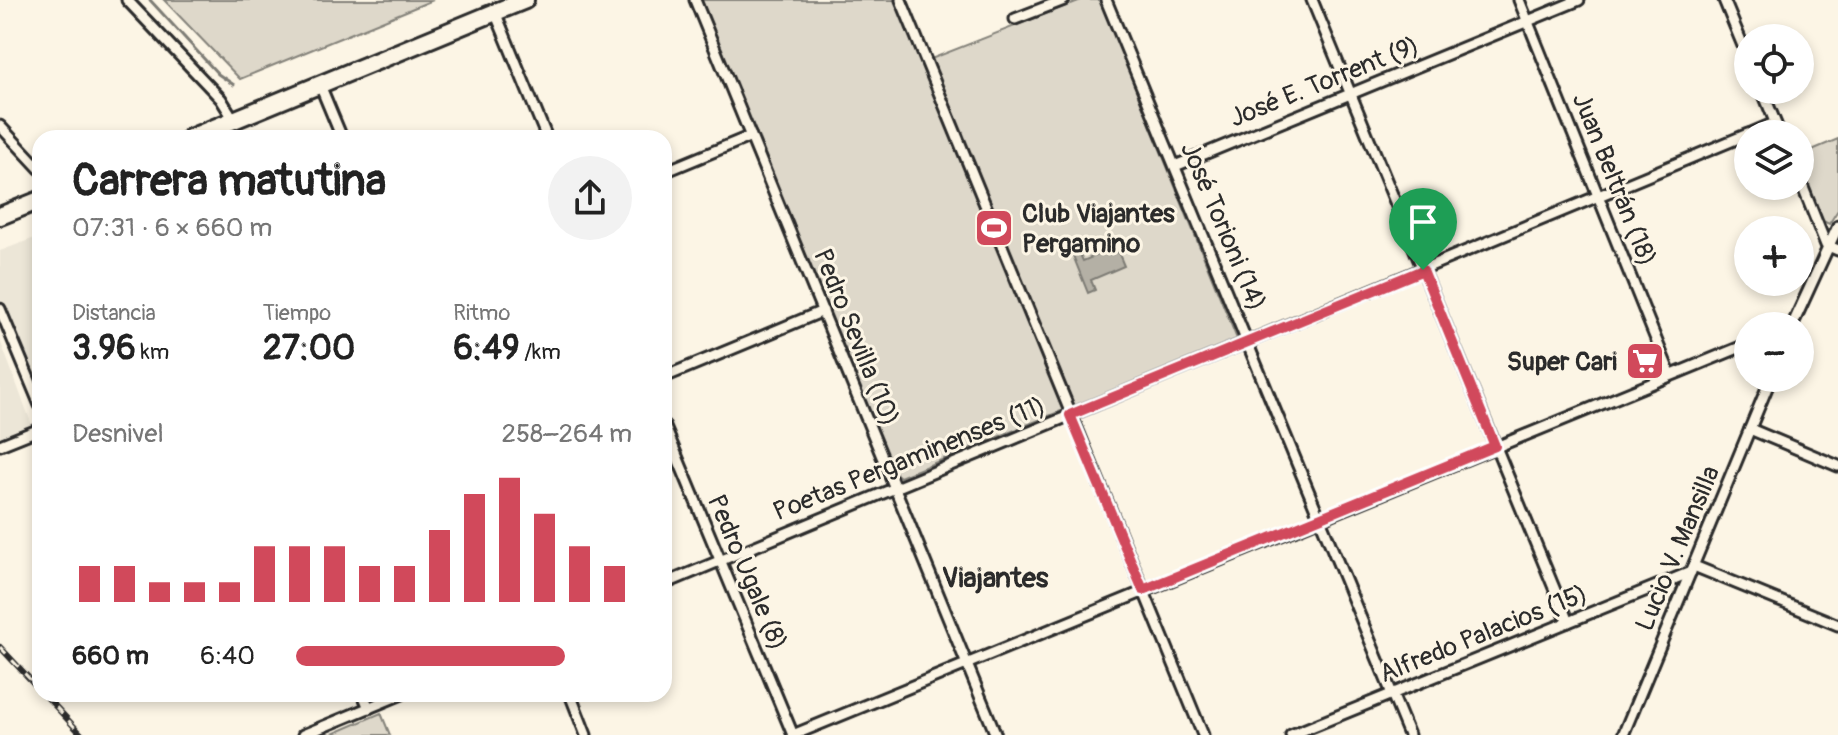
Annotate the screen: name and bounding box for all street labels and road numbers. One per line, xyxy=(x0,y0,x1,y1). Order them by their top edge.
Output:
street label: José E. Torrent (9) xyxy=(1225,29,1424,134)
street label: Juan Beltrán (18) xyxy=(1565,88,1663,271)
street label: José Torioni (14) xyxy=(1173,137,1273,315)
street label: Pedro Sevilla (10) xyxy=(806,244,906,431)
street label: Poetas Pergaminenses (11) xyxy=(769,390,1050,528)
street label: Lucio V. Mansilla xyxy=(1629,461,1727,636)
street label: Pedro Ugale (8) xyxy=(700,490,794,655)
street label: Alfredo Palacios (15) xyxy=(1375,578,1592,690)

